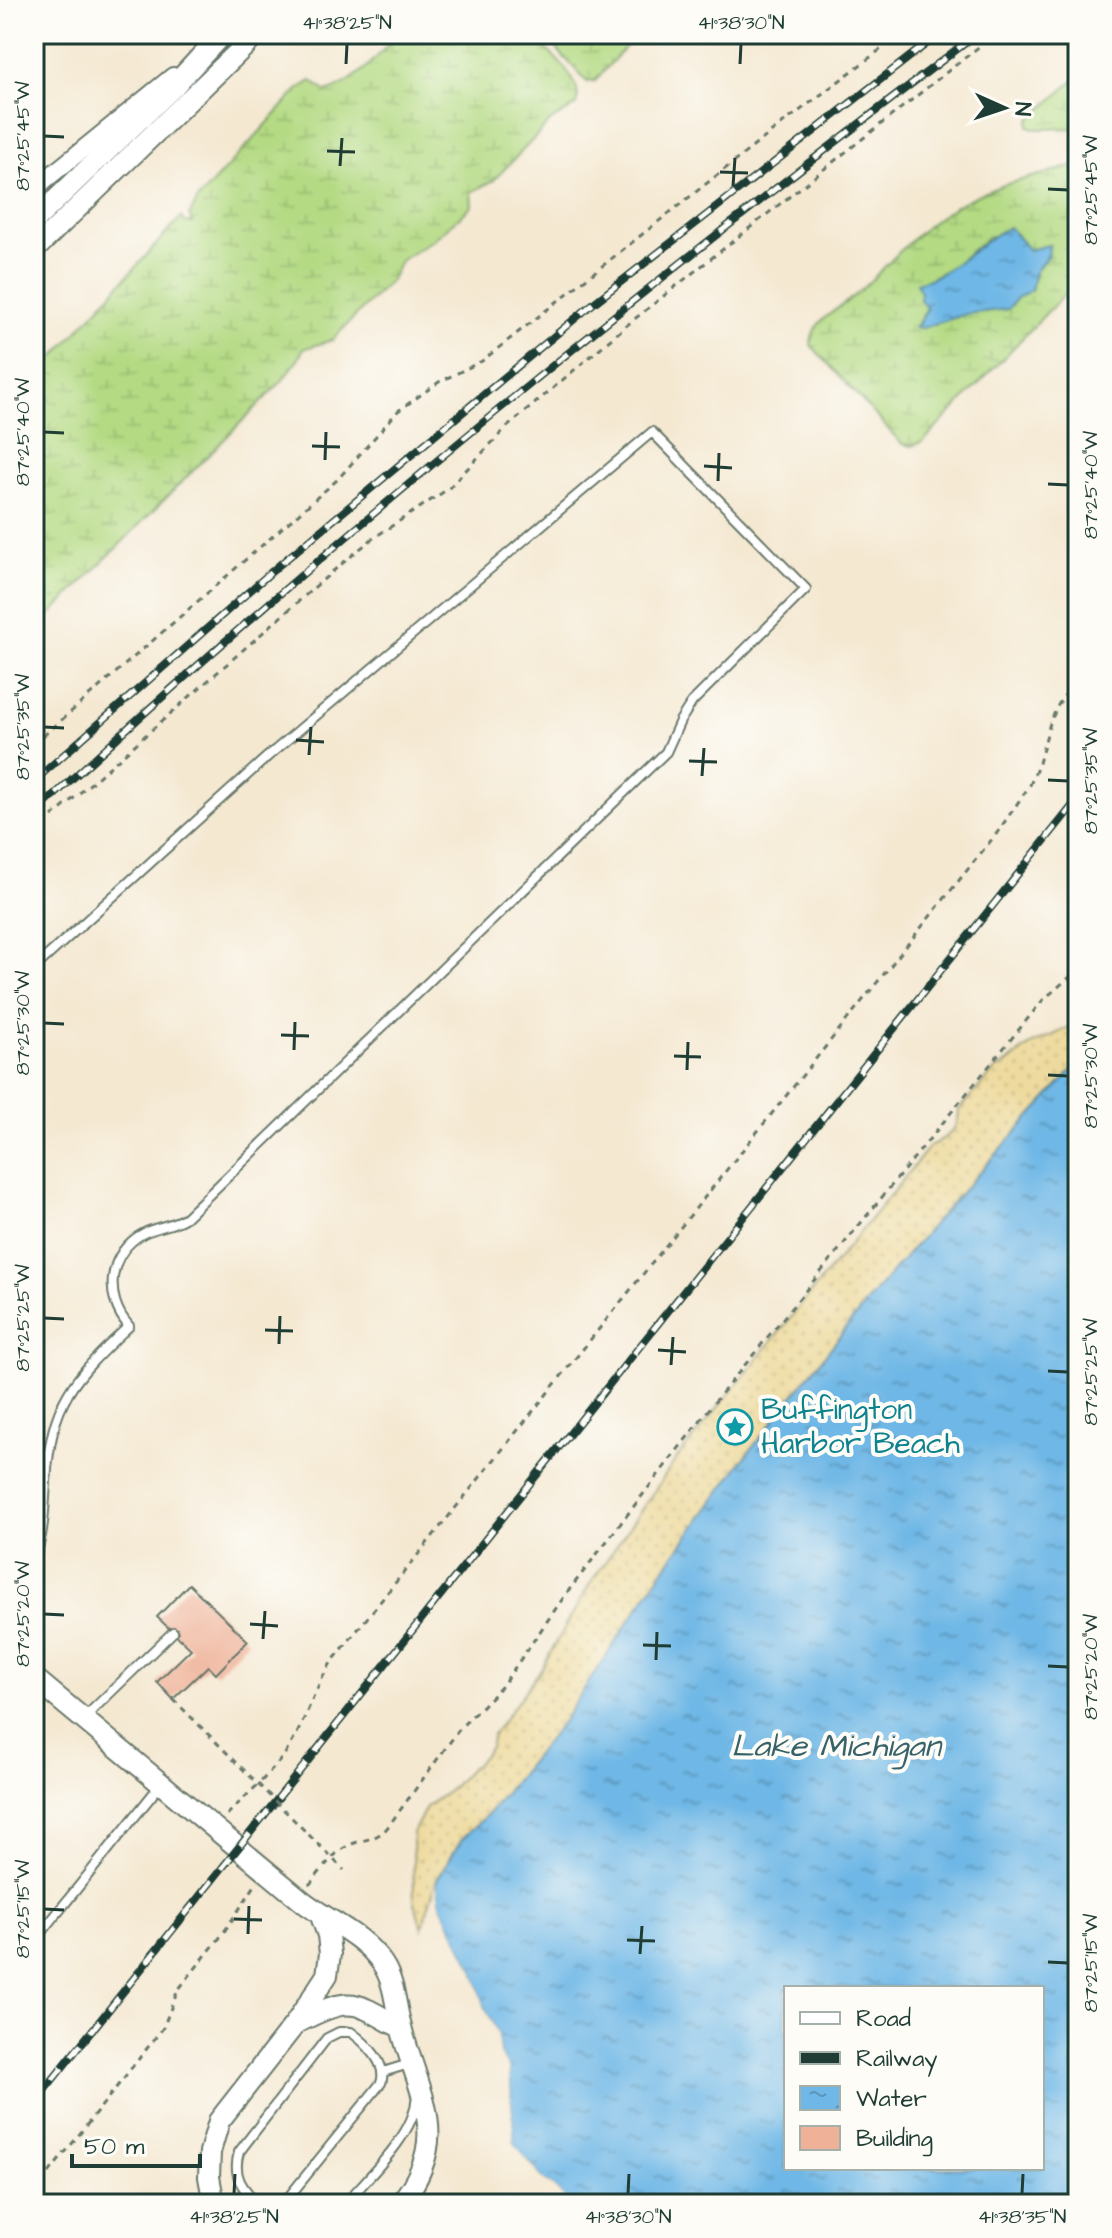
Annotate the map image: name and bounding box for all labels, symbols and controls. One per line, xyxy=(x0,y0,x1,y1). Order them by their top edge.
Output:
text: 41°38'25"N xyxy=(302,9,392,37)
text: 41°38'30"N xyxy=(697,9,785,37)
north arrow xyxy=(964,68,1044,148)
text: 87°25'45"W xyxy=(9,81,37,191)
text: N xyxy=(1007,101,1038,117)
text: 87°25'45"W xyxy=(1077,135,1105,245)
text: 87°25'40"W xyxy=(9,378,37,486)
text: 87°25'40"W xyxy=(1077,431,1105,539)
text: 87°25'35"W xyxy=(9,674,37,780)
text: 87°25'35"W xyxy=(1077,728,1105,834)
text: 87°25'30"W xyxy=(9,970,37,1075)
text: 87°25'30"W xyxy=(1077,1023,1105,1128)
text: 87°25'25"W xyxy=(9,1264,37,1372)
text: 87°25'25"W xyxy=(1077,1318,1105,1426)
place label: Buffington Harbor Beach xyxy=(761,1389,960,1465)
place icon: Buffington Harbor Beach xyxy=(716,1408,754,1446)
text: 87°25'20"W xyxy=(9,1561,37,1667)
text: 87°25'20"W xyxy=(1077,1614,1105,1720)
water label: Lake Michigan xyxy=(731,1724,944,1770)
text: 87°25'15"W xyxy=(9,1859,37,1958)
text: 87°25'15"W xyxy=(1077,1913,1105,2012)
legend xyxy=(784,1986,1044,2170)
text: Road xyxy=(856,2002,911,2036)
text: Railway xyxy=(856,2042,938,2077)
text: Water xyxy=(856,2082,927,2116)
scale bar xyxy=(72,2118,200,2168)
text: Building xyxy=(856,2122,933,2157)
text: 50 m xyxy=(84,2130,145,2164)
text: 41°38'25"N xyxy=(189,2203,279,2231)
text: 41°38'30"N xyxy=(584,2203,672,2231)
text: 41°38'35"N xyxy=(978,2203,1066,2231)

